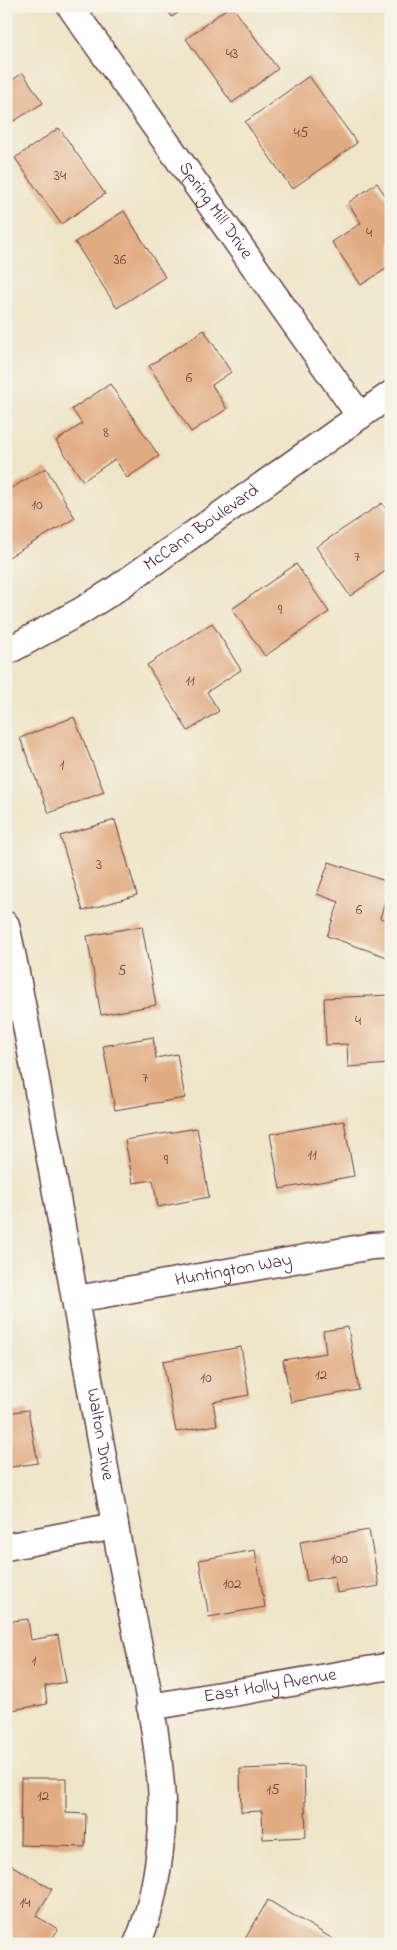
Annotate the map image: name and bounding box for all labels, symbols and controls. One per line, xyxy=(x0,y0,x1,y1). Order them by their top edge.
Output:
house number: 43 xyxy=(226,43,238,65)
house number: 45 xyxy=(294,122,309,144)
street label: Spring Mill Drive xyxy=(171,157,259,266)
house number: 34 xyxy=(54,165,66,187)
house number: 4 xyxy=(366,222,372,244)
house number: 36 xyxy=(114,249,127,271)
house number: 6 xyxy=(186,367,193,389)
house number: 8 xyxy=(103,422,109,444)
street label: McCann Boulevard xyxy=(139,478,265,578)
house number: 10 xyxy=(31,494,43,516)
house number: 7 xyxy=(354,546,360,568)
house number: 9 xyxy=(278,599,283,621)
house number: 11 xyxy=(185,670,195,692)
house number: 1 xyxy=(60,754,65,776)
house number: 3 xyxy=(96,854,102,876)
house number: 6 xyxy=(356,899,363,921)
house number: 5 xyxy=(118,960,127,982)
house number: 4 xyxy=(355,1010,361,1032)
house number: 7 xyxy=(142,1067,148,1089)
house number: 11 xyxy=(307,1144,317,1166)
house number: 9 xyxy=(164,1149,169,1171)
street label: Huntington Way xyxy=(173,1248,294,1294)
house number: 12 xyxy=(315,1364,328,1386)
house number: 10 xyxy=(200,1367,212,1389)
street label: Walton Drive xyxy=(79,1386,120,1484)
house number: 100 xyxy=(330,1548,348,1570)
house number: 102 xyxy=(223,1573,242,1595)
house number: 1 xyxy=(32,1650,37,1672)
street label: East Holly Avenue xyxy=(202,1662,339,1711)
house number: 15 xyxy=(266,1779,280,1801)
house number: 12 xyxy=(37,1785,50,1807)
house number: 14 xyxy=(20,1892,30,1914)

